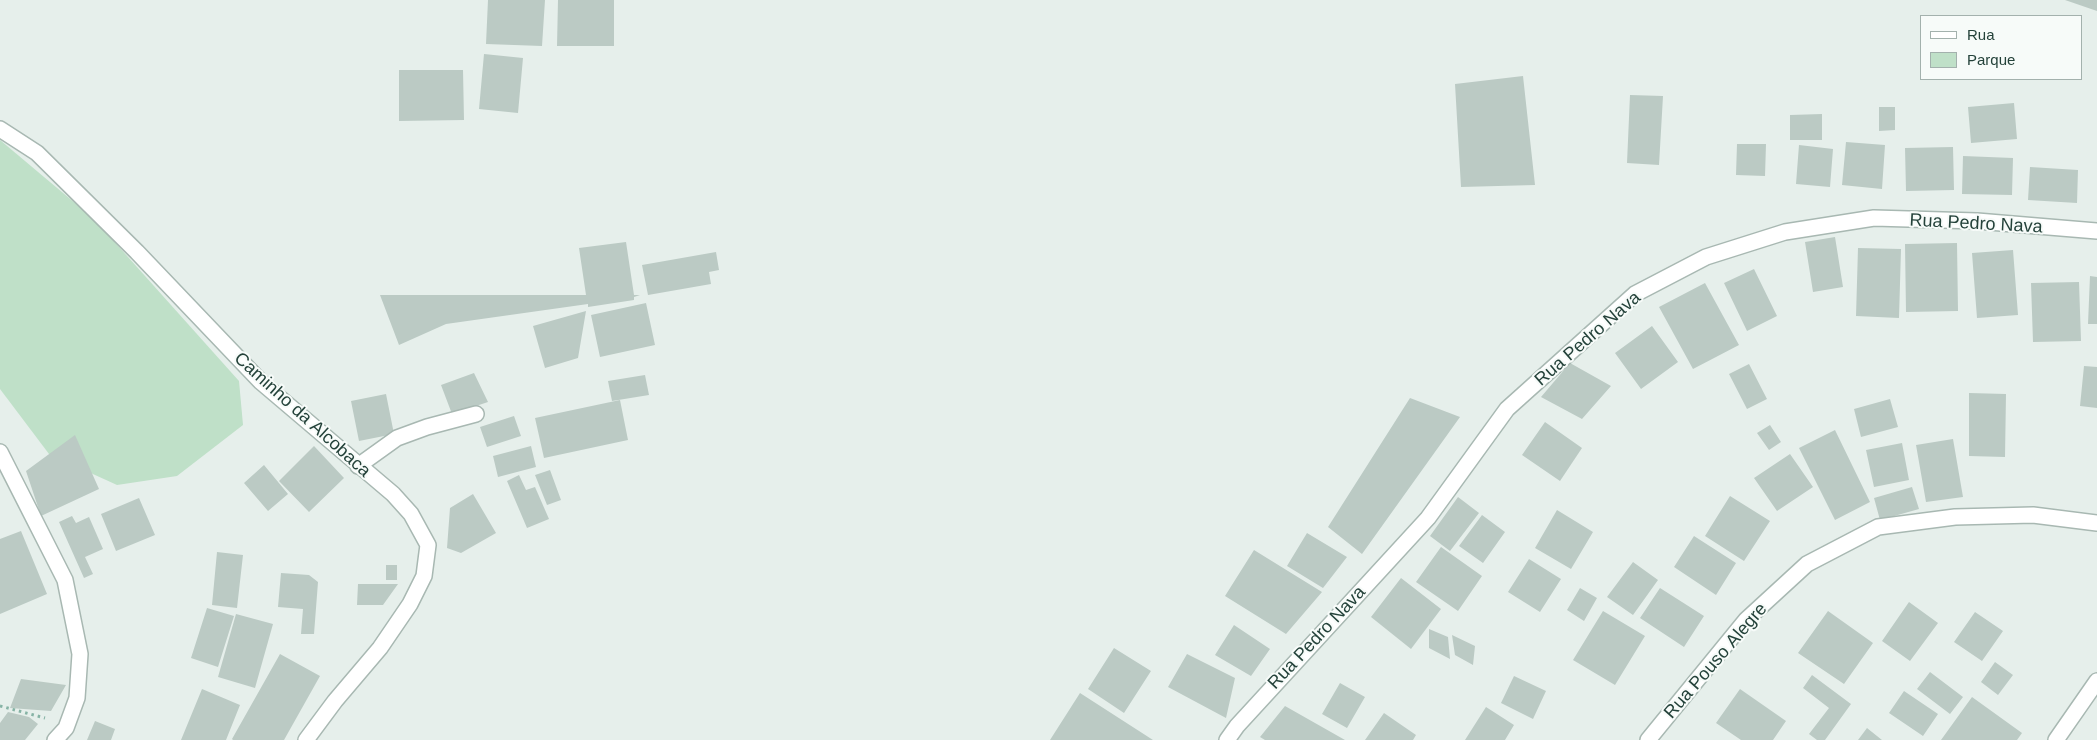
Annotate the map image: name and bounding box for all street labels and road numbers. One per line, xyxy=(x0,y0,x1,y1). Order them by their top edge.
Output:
street label: Rua Pedro Nava xyxy=(1909,210,2043,238)
street label: Rua Pedro Nava xyxy=(1531,287,1645,391)
street label: Caminho da Alcobaca xyxy=(229,348,375,482)
street label: Rua Pedro Nava xyxy=(1264,582,1370,694)
street label: Rua Pouso Alegre xyxy=(1660,599,1772,723)

